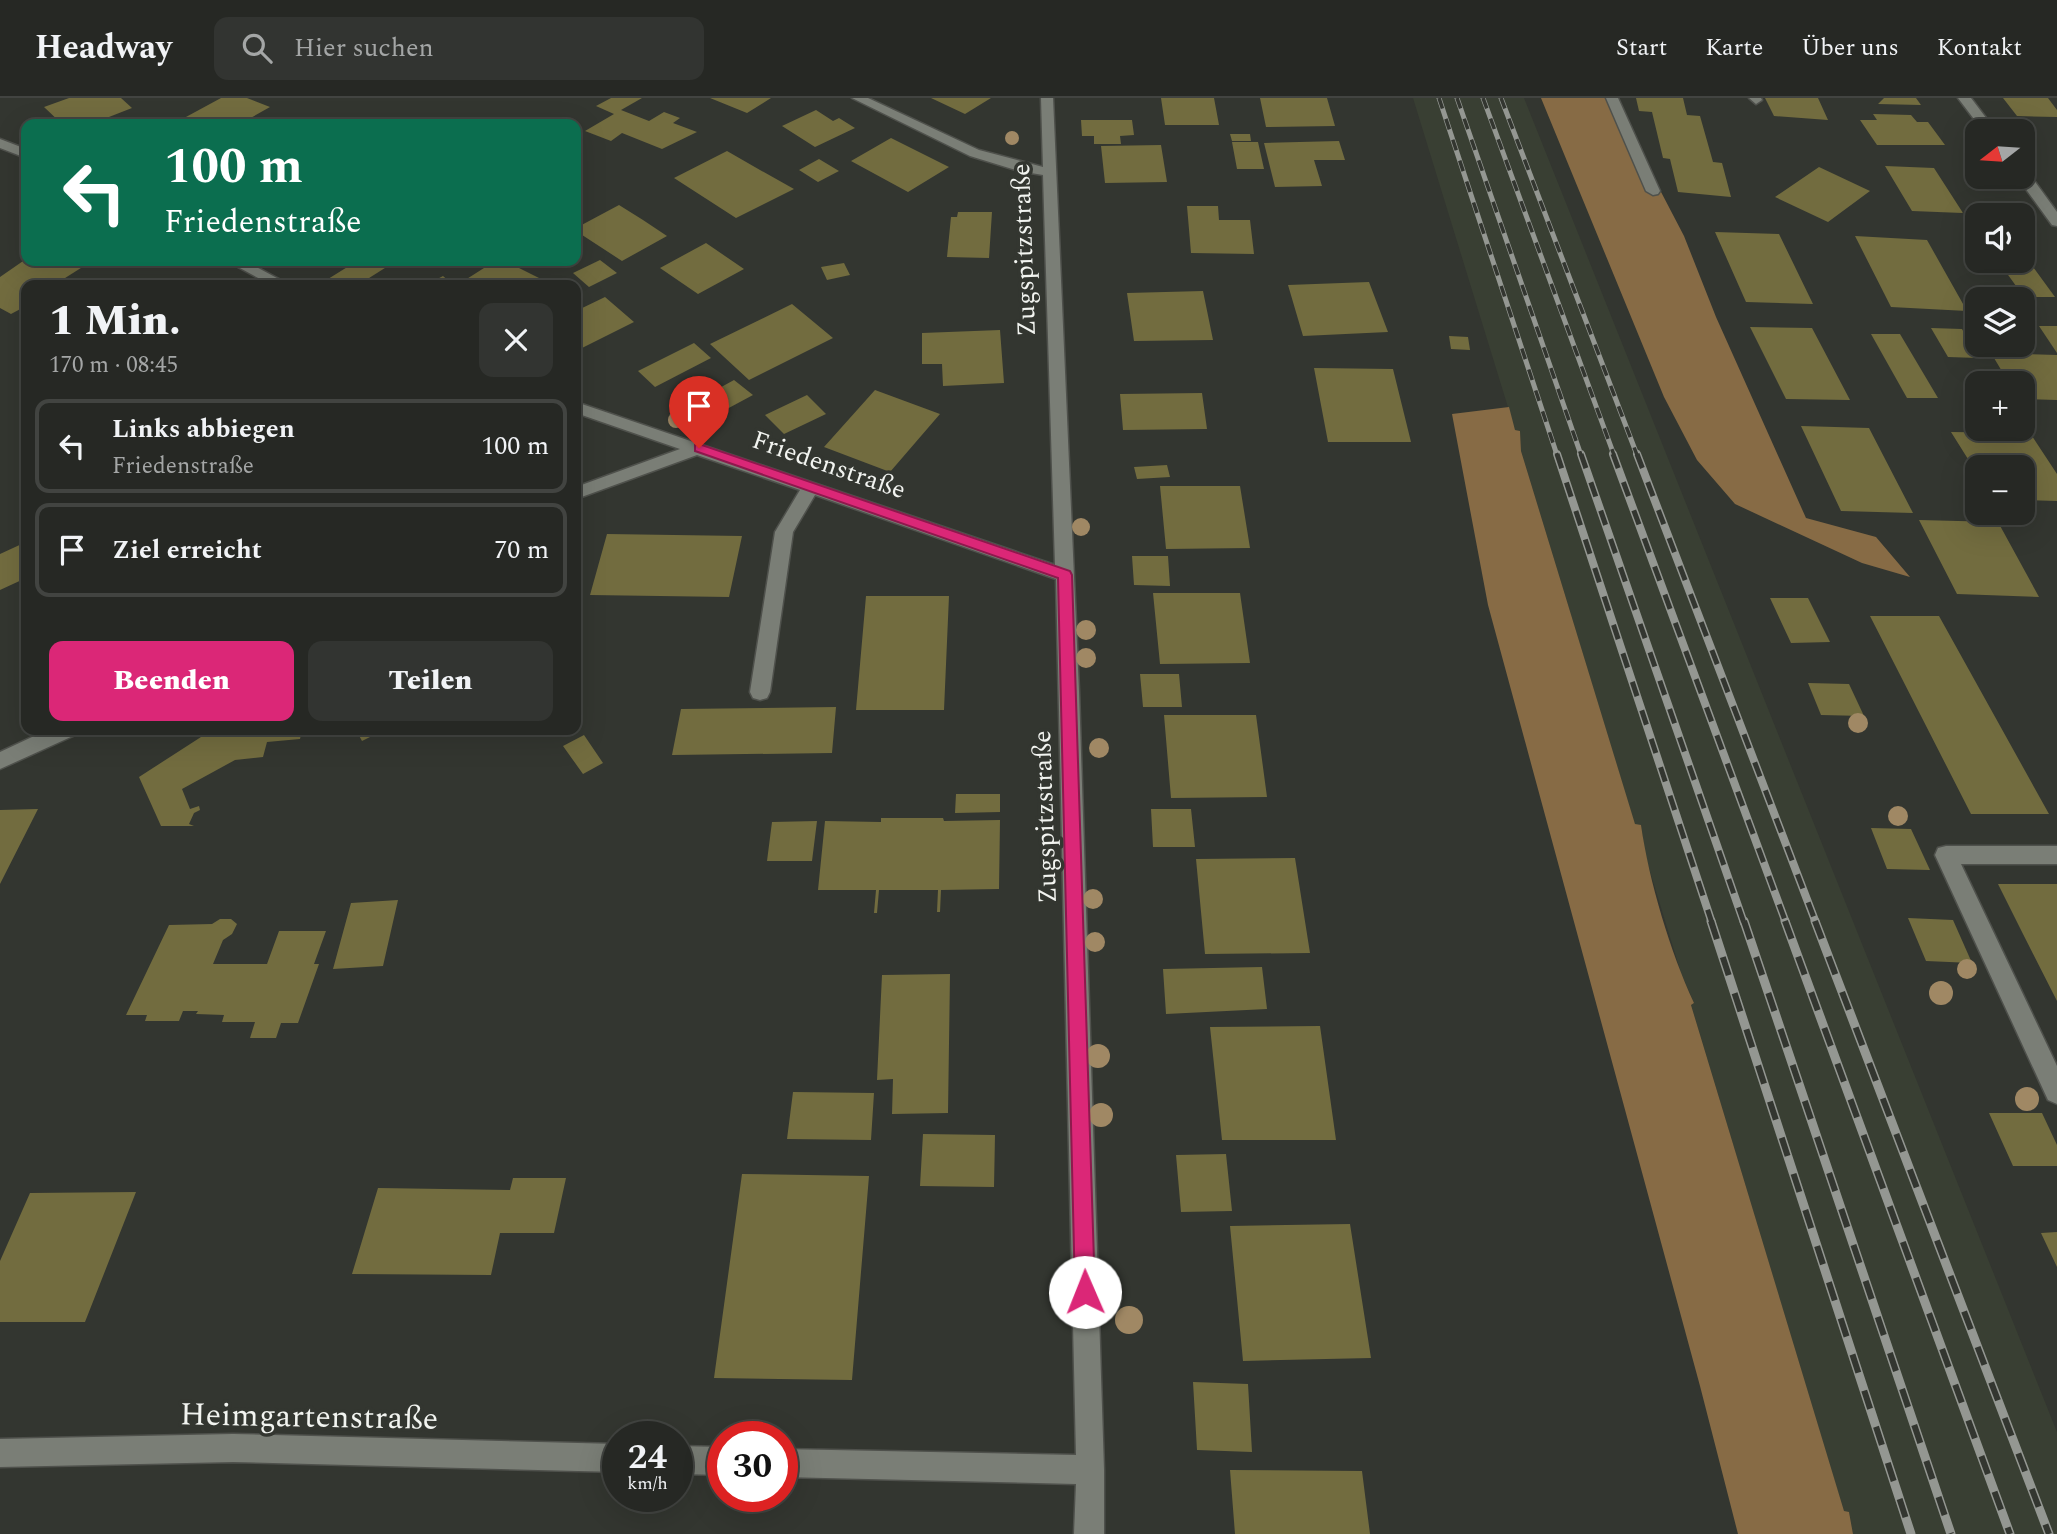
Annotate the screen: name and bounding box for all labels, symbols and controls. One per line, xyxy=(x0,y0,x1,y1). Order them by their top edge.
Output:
search box xyxy=(214,17,704,80)
text: Headway xyxy=(35,23,172,73)
text: Hier suchen xyxy=(294,28,434,68)
icon: search xyxy=(238,29,276,67)
text: Start xyxy=(1616,30,1667,66)
text: Karte xyxy=(1705,30,1763,66)
text: Über uns xyxy=(1801,30,1899,66)
text: Kontakt xyxy=(1937,30,2022,66)
north arrow xyxy=(1965,119,2035,189)
map controls xyxy=(1965,119,2035,525)
text: 100 m xyxy=(164,130,303,205)
icon: left xyxy=(49,147,140,238)
street label: Zugspitzstraße xyxy=(1001,163,1047,337)
text: Friedenstraße xyxy=(164,198,362,247)
button: sound xyxy=(1965,203,2035,273)
button: layers xyxy=(1965,287,2035,357)
text: 1 Min. xyxy=(49,290,181,353)
button: close xyxy=(479,303,553,377)
text: 170 m · 08:45 xyxy=(49,348,178,383)
button: + xyxy=(1965,371,2035,441)
pin xyxy=(669,376,729,448)
icon: arrive xyxy=(680,387,718,425)
text: Links abbiegen xyxy=(112,409,295,449)
street label: Friedenstraße xyxy=(747,420,911,510)
text: 100 m xyxy=(481,426,549,466)
icon: left xyxy=(53,427,91,465)
text: Friedenstraße xyxy=(112,449,254,484)
button: − xyxy=(1965,455,2035,525)
text: Ziel erreicht xyxy=(112,530,262,570)
text: 70 m xyxy=(494,530,549,570)
icon: arrive xyxy=(53,531,91,569)
button: Beenden xyxy=(49,641,294,721)
button: Teilen xyxy=(308,641,553,721)
street label: Zugspitzstraße xyxy=(1022,730,1068,904)
position arrow xyxy=(1048,1255,1122,1329)
street label: Heimgartenstraße xyxy=(179,1390,439,1444)
speed limit sign: 30 xyxy=(707,1421,798,1512)
text: 24 xyxy=(628,1431,667,1484)
text: km/h xyxy=(627,1470,668,1497)

